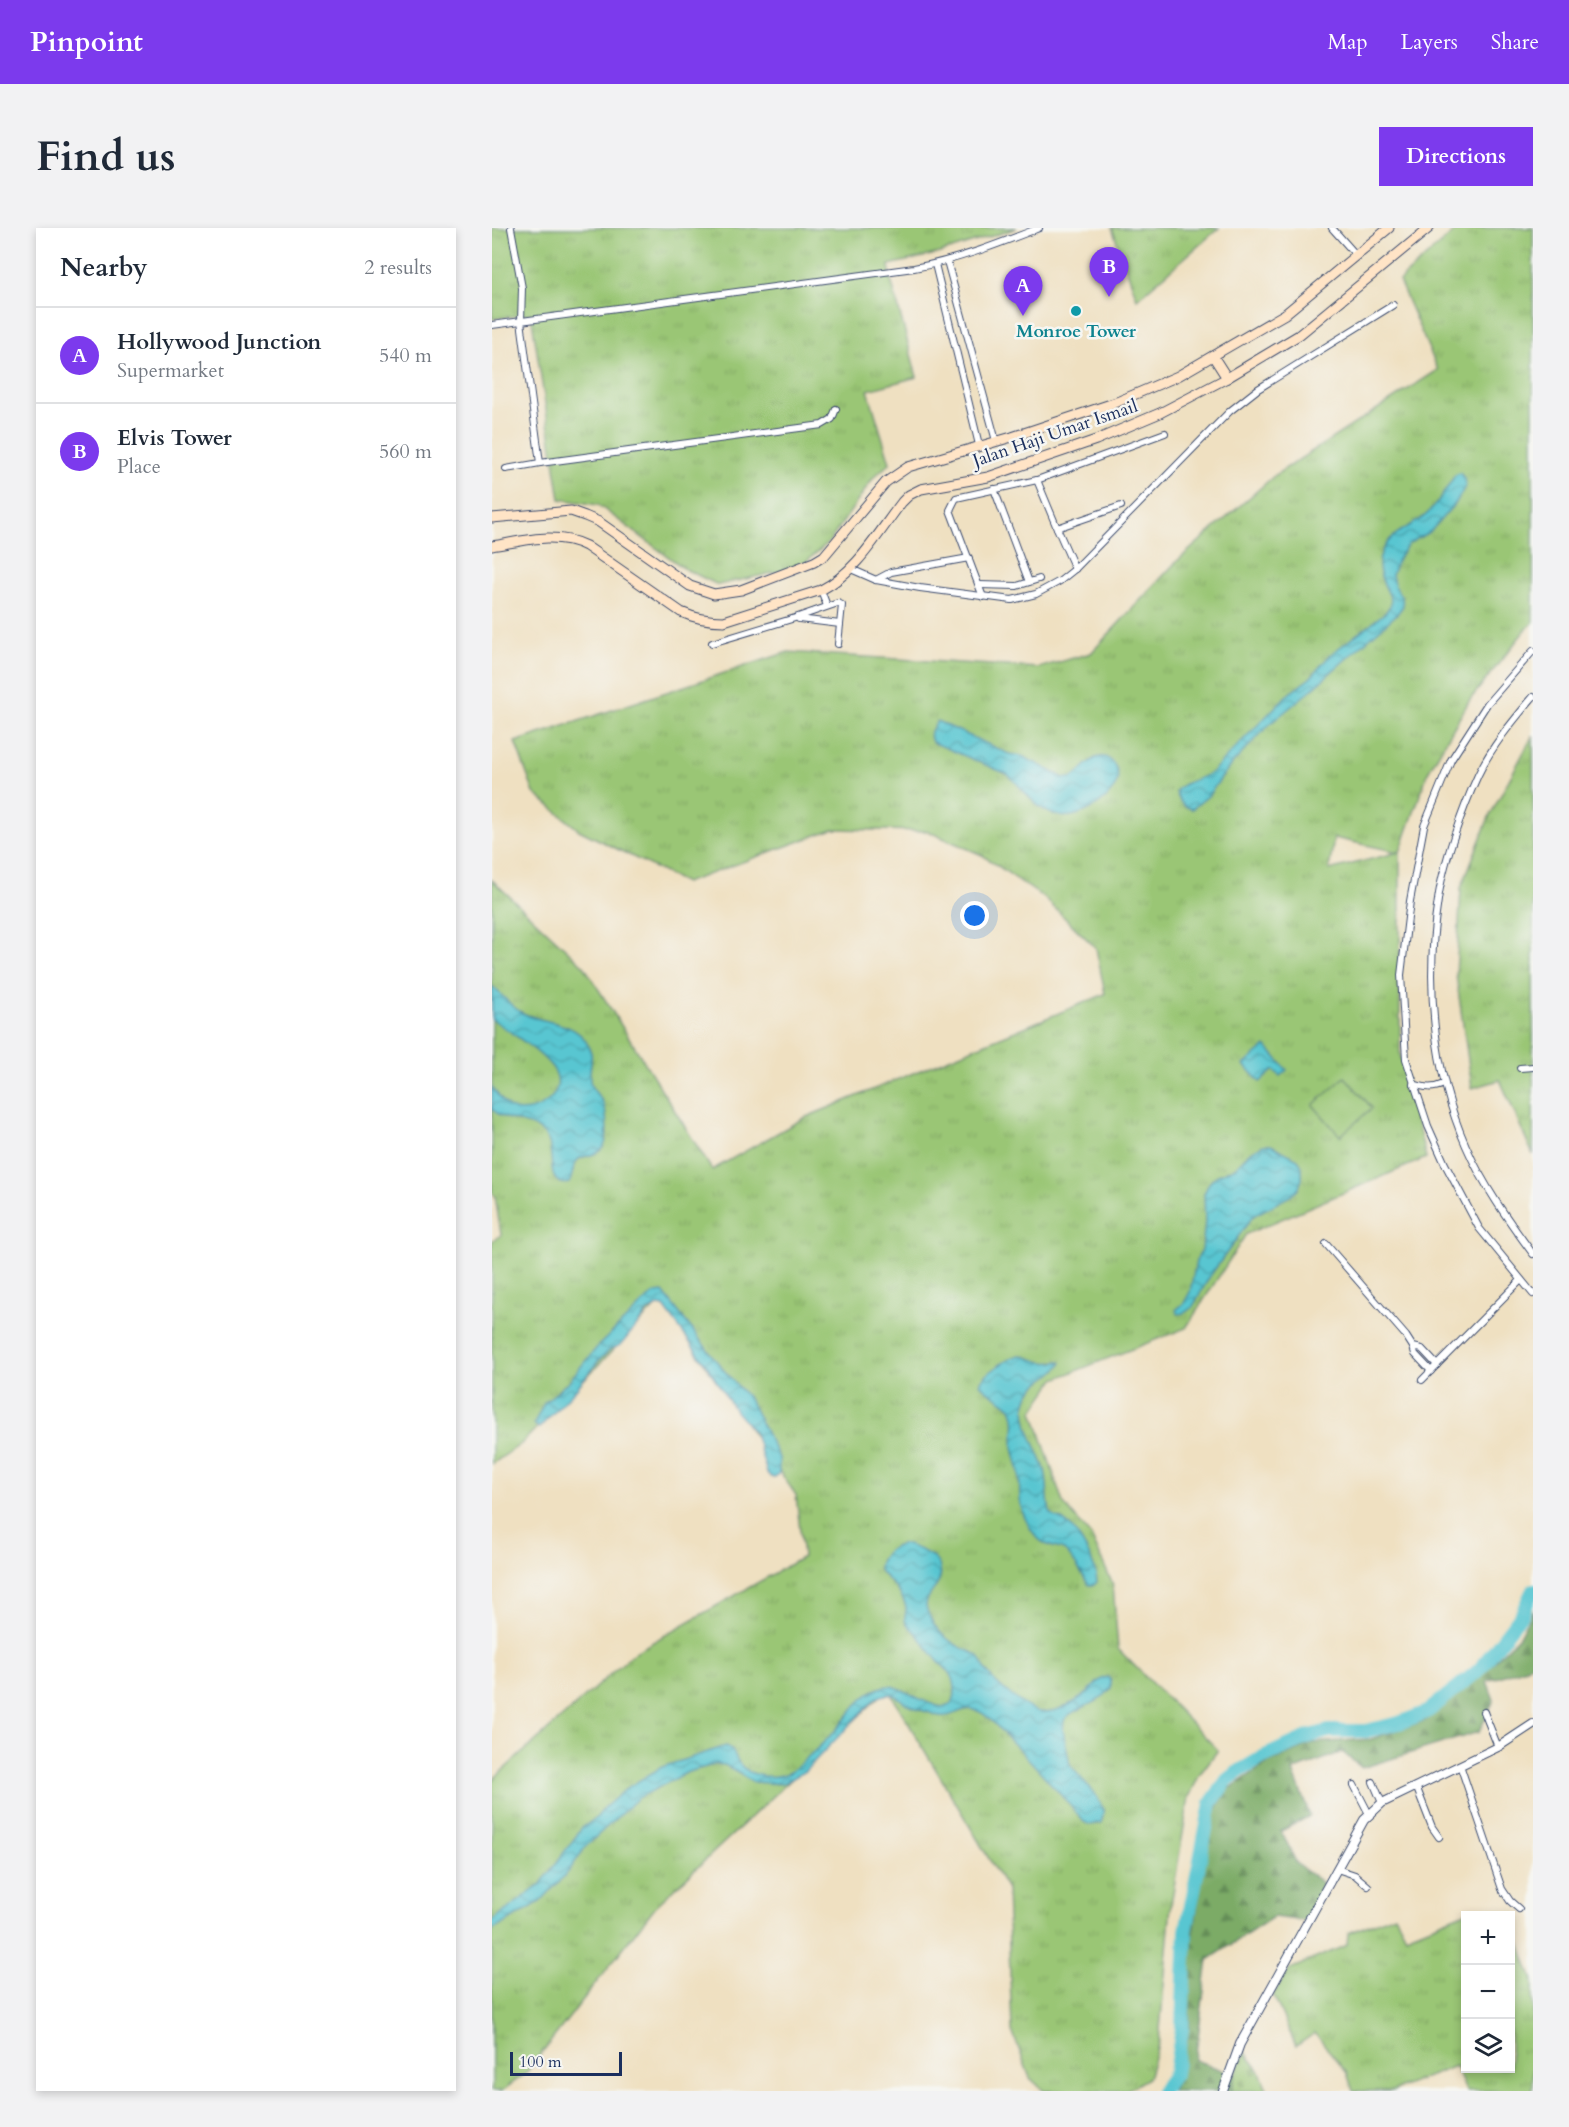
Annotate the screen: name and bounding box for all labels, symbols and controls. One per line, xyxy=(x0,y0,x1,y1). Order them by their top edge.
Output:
text: Pinpoint xyxy=(30,23,143,61)
text: Map xyxy=(1328,28,1368,57)
text: Layers xyxy=(1401,28,1458,57)
text: Share xyxy=(1491,28,1539,57)
button: Directions xyxy=(1379,127,1533,186)
text: Find us xyxy=(36,128,176,185)
pin: B xyxy=(1090,248,1128,297)
text: Nearby xyxy=(60,250,148,285)
text: 2 results xyxy=(364,254,432,281)
pin: A xyxy=(1004,266,1042,316)
marker: Monroe Tower xyxy=(1069,304,1083,318)
place label: Monroe Tower xyxy=(1016,319,1137,344)
text: Hollywood Junction xyxy=(117,327,321,357)
text: A xyxy=(72,342,87,369)
text: 540 m xyxy=(379,342,432,369)
text: Supermarket xyxy=(117,357,224,384)
street label: Jalan Haji Umar Ismail xyxy=(966,393,1141,474)
text: Elvis Tower xyxy=(117,423,232,453)
text: B xyxy=(72,438,87,465)
text: 560 m xyxy=(379,438,432,465)
text: Place xyxy=(117,453,161,480)
your location xyxy=(960,901,989,930)
map controls xyxy=(1461,1911,1515,2073)
button: + xyxy=(1461,1911,1515,1965)
button: − xyxy=(1461,1965,1515,2019)
button: layers xyxy=(1461,2019,1515,2073)
scale bar xyxy=(510,2049,622,2076)
text: 100 m xyxy=(519,2051,561,2073)

